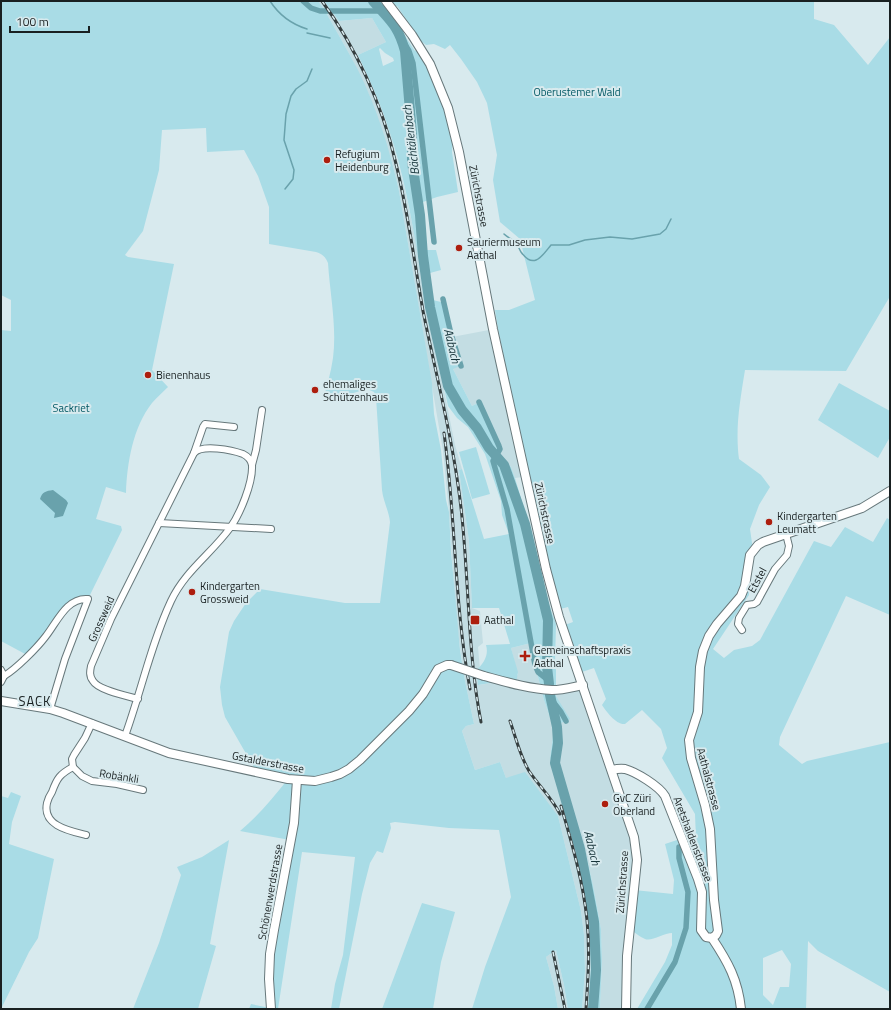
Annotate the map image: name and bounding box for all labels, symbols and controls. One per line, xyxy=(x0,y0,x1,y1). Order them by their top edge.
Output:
scale bar xyxy=(10,8,89,34)
text: 100 m xyxy=(16,12,49,31)
park label: Oberustemer Wald xyxy=(533,84,621,100)
water label: Bächtälenbach xyxy=(397,103,424,176)
place label: Refugium Heidenburg xyxy=(335,146,389,175)
marker: Refugium Heidenburg xyxy=(322,155,332,165)
street label: Zürichstrasse xyxy=(465,164,493,229)
place label: Sauriermuseum Aathal xyxy=(467,234,541,263)
marker: Sauriermuseum Aathal xyxy=(454,243,464,253)
water label: Aabach xyxy=(439,327,466,366)
place label: Bienenhaus xyxy=(156,367,210,383)
marker: Bienenhaus xyxy=(143,370,153,380)
place label: ehemaliges Schützenhaus xyxy=(323,376,388,405)
marker: ehemaliges Schützenhaus xyxy=(310,385,320,395)
park label: Sackriet xyxy=(52,400,90,416)
street label: Zürichstrasse xyxy=(531,481,559,546)
place label: Kindergarten Leumatt xyxy=(777,508,837,537)
marker: Kindergarten Leumatt xyxy=(764,517,774,527)
street label: Etstel xyxy=(743,564,771,596)
place label: Kindergarten Grossweid xyxy=(200,578,260,607)
marker: Kindergarten Grossweid xyxy=(187,587,197,597)
street label: Grossweid xyxy=(84,593,118,644)
place label: Aathal xyxy=(484,612,514,628)
marker: Aathal xyxy=(469,614,481,626)
place label: Gemeinschaftspraxis Aathal xyxy=(534,642,631,671)
marker: Gemeinschaftspraxis Aathal xyxy=(519,650,531,662)
district label: SACK xyxy=(19,691,51,711)
street label: Aathalstrasse xyxy=(693,746,725,812)
street label: Gstalderstrasse xyxy=(231,747,306,777)
street label: Robänkli xyxy=(98,765,140,787)
place label: GvC Züri Oberland xyxy=(613,790,655,819)
street label: Aretshaldenstrasse xyxy=(669,794,717,884)
marker: GvC Züri Oberland xyxy=(600,799,610,809)
water label: Aabach xyxy=(579,829,606,868)
street label: Schönenwerdstrasse xyxy=(254,842,286,941)
street label: Zürichstrasse xyxy=(612,850,632,914)

